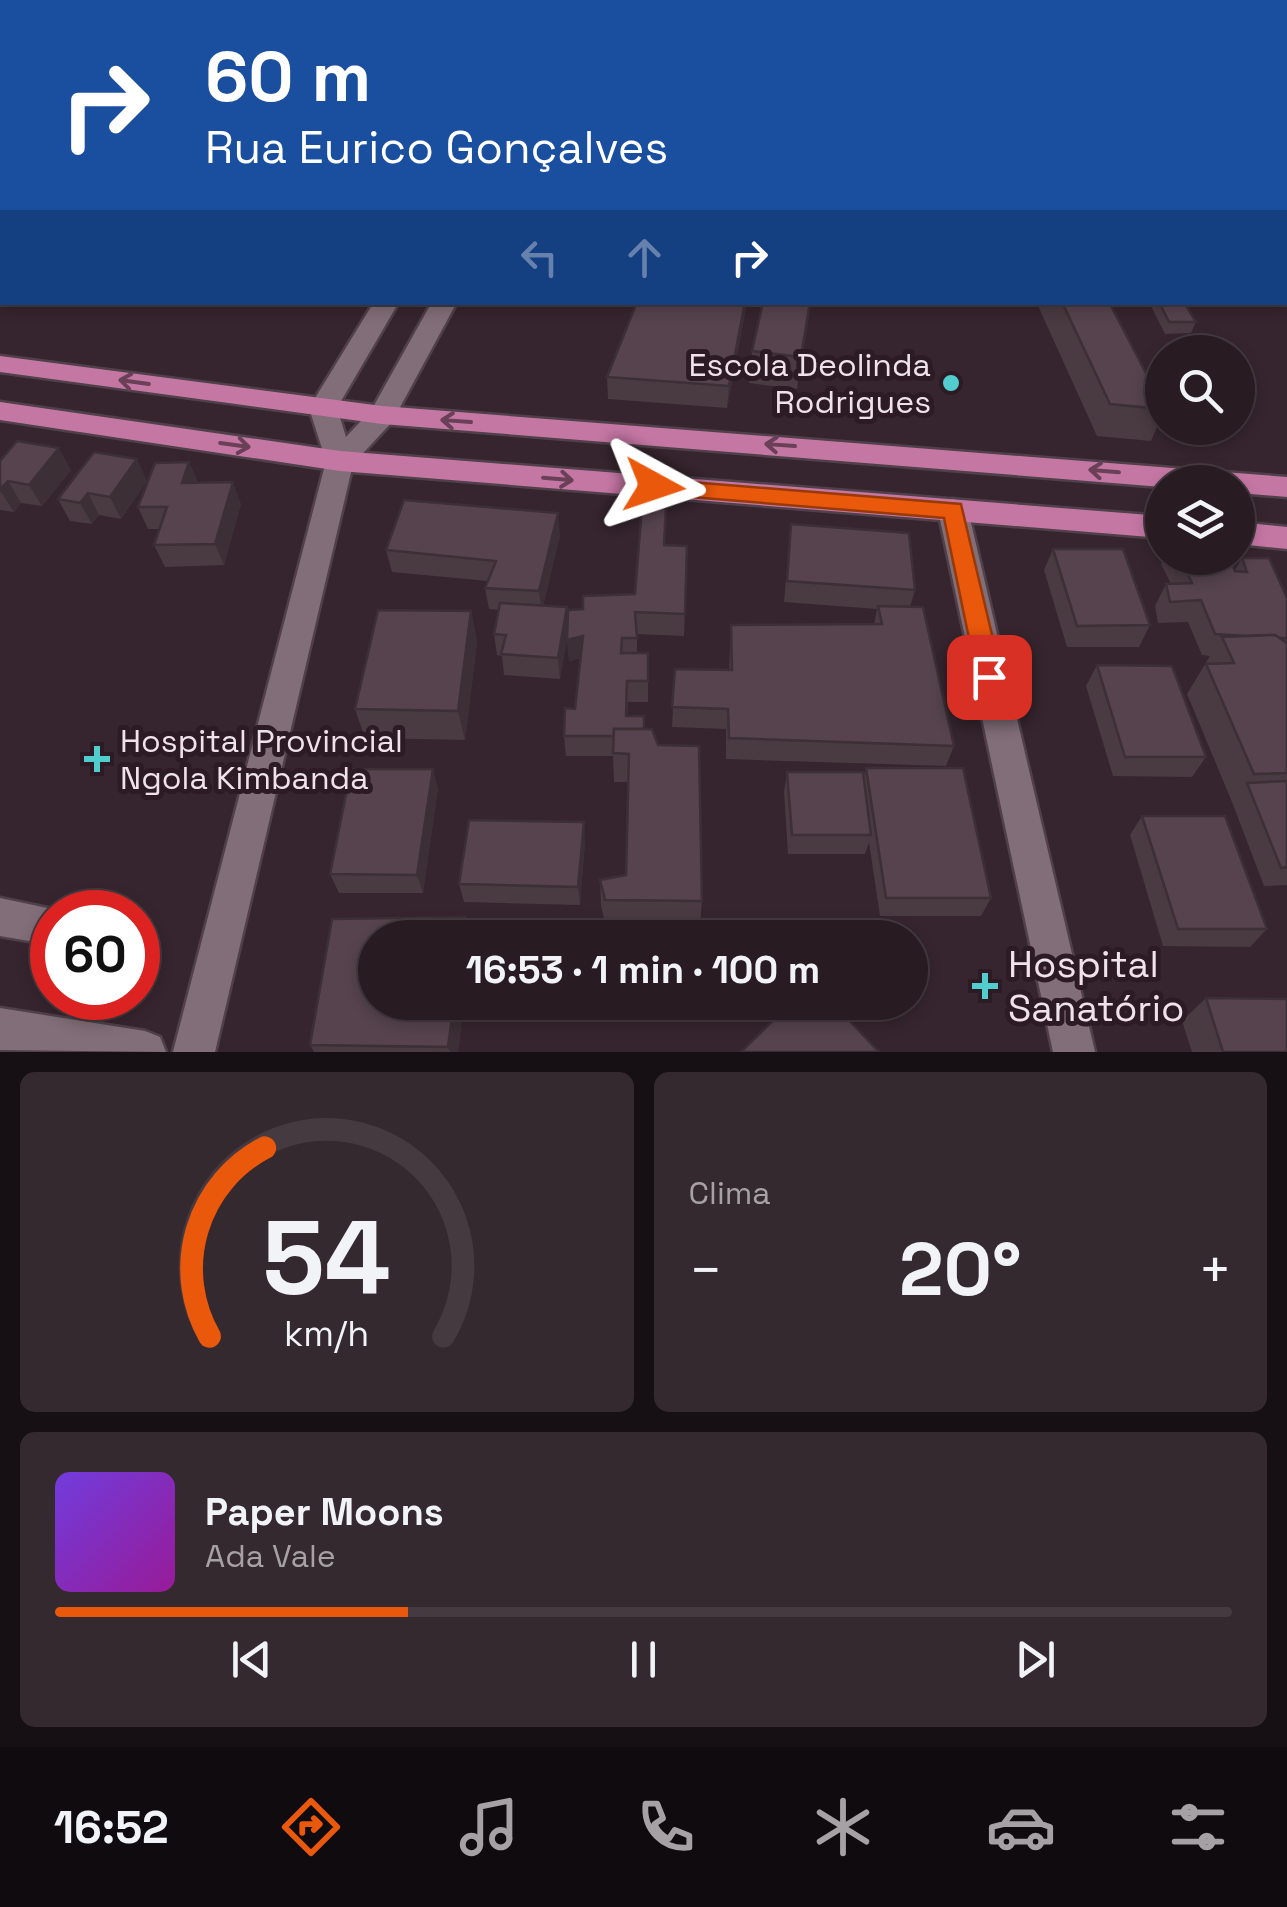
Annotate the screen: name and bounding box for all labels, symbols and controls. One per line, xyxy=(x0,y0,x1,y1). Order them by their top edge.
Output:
text: 60 m xyxy=(205,32,371,121)
icon: right xyxy=(40,40,170,170)
text: Rua Eurico Gonçalves xyxy=(205,119,668,176)
icon: left xyxy=(512,230,567,285)
icon: ahead xyxy=(617,230,672,285)
icon: right xyxy=(722,230,777,285)
map controls xyxy=(1145,335,1255,575)
button: search xyxy=(1145,335,1255,445)
place label: Escola Deolinda Rodrigues xyxy=(689,345,931,422)
one-way arrow xyxy=(118,372,150,391)
marker: Escola Deolinda Rodrigues xyxy=(940,372,962,394)
one-way arrow xyxy=(441,411,473,430)
position arrow xyxy=(602,434,706,538)
one-way arrow xyxy=(765,435,797,454)
one-way arrow xyxy=(218,437,251,455)
one-way arrow xyxy=(1089,462,1121,481)
button: layers xyxy=(1145,465,1255,575)
one-way arrow xyxy=(542,470,574,489)
pin xyxy=(947,635,1032,720)
icon: arrive xyxy=(962,650,1017,705)
place label: Hospital Provincial Ngola Kimbanda xyxy=(120,721,403,798)
marker: Hospital Provincial Ngola Kimbanda xyxy=(84,746,110,772)
speed limit sign: 60 xyxy=(30,890,160,1020)
place label: Hospital Sanatório xyxy=(1008,940,1184,1032)
text: 16:53 · 1 min · 100 m xyxy=(466,946,820,994)
marker: Hospital Sanatório xyxy=(972,973,998,999)
text: Clima xyxy=(689,1173,771,1213)
text: 54 xyxy=(262,1192,391,1324)
text: 20° xyxy=(899,1221,1022,1317)
text: − xyxy=(689,1235,723,1305)
text: + xyxy=(1198,1235,1232,1305)
text: km/h xyxy=(284,1311,369,1356)
text: Paper Moons xyxy=(205,1488,444,1536)
text: Ada Vale xyxy=(205,1536,336,1576)
icon: previous xyxy=(224,1632,279,1687)
icon: pause xyxy=(616,1632,671,1687)
icon: next xyxy=(1008,1632,1063,1687)
icon: directions xyxy=(276,1792,346,1862)
icon: music xyxy=(454,1792,524,1862)
icon: phone xyxy=(631,1792,701,1862)
icon: climate xyxy=(808,1792,878,1862)
icon: car xyxy=(986,1792,1056,1862)
icon: filters xyxy=(1163,1792,1233,1862)
text: 16:52 xyxy=(54,1799,169,1856)

